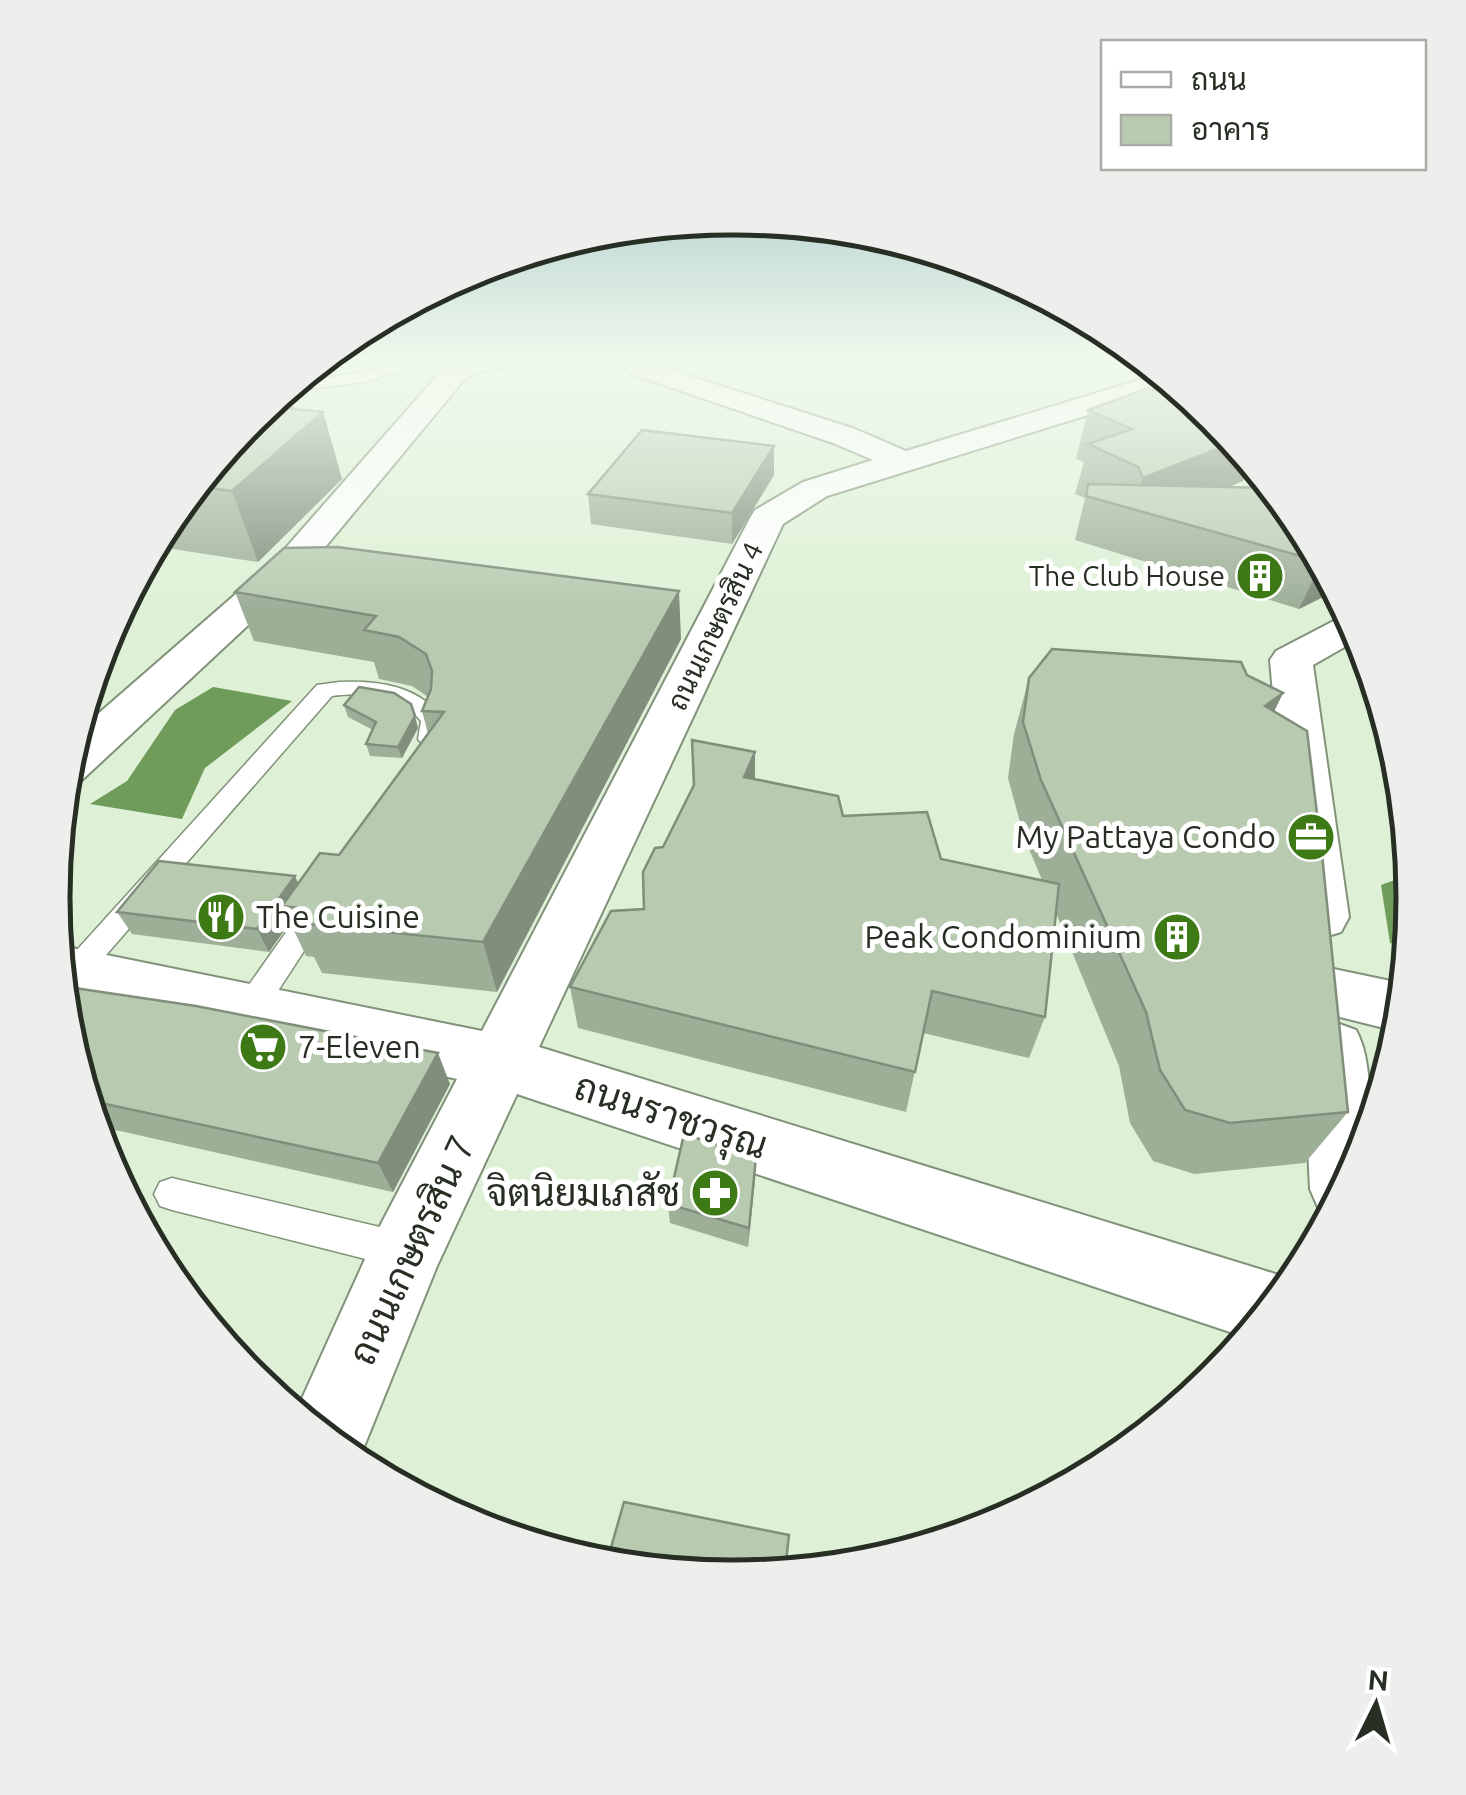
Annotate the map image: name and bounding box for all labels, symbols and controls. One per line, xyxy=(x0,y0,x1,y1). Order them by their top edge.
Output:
legend xyxy=(1101,40,1426,170)
text: ถนน xyxy=(1191,62,1247,96)
text: อาคาร xyxy=(1191,112,1270,146)
street label: ถนนเกษตรสิน 4 xyxy=(661,537,768,715)
building icon: The Club House xyxy=(1234,550,1286,602)
place label: The Club House xyxy=(1029,560,1225,591)
office icon: My Pattaya Condo xyxy=(1285,811,1337,863)
place label: My Pattaya Condo xyxy=(1015,818,1276,854)
restaurant icon: The Cuisine xyxy=(195,891,247,943)
place label: The Cuisine xyxy=(256,898,420,934)
building icon: Peak Condominium xyxy=(1151,911,1203,963)
place label: Peak Condominium xyxy=(865,918,1142,954)
supermarket icon: 7-Eleven xyxy=(237,1021,289,1073)
place label: 7-Eleven xyxy=(298,1028,421,1064)
street label: ถนนราชวรุณ xyxy=(568,1064,773,1171)
street label: ถนนเกษตรสิน 7 xyxy=(340,1128,482,1371)
pharmacy icon: จิตนิยมเภสัช xyxy=(689,1167,741,1219)
place label: จิตนิยมเภสัช xyxy=(486,1171,680,1213)
north arrow xyxy=(1326,1655,1426,1755)
text: N xyxy=(1366,1663,1390,1696)

